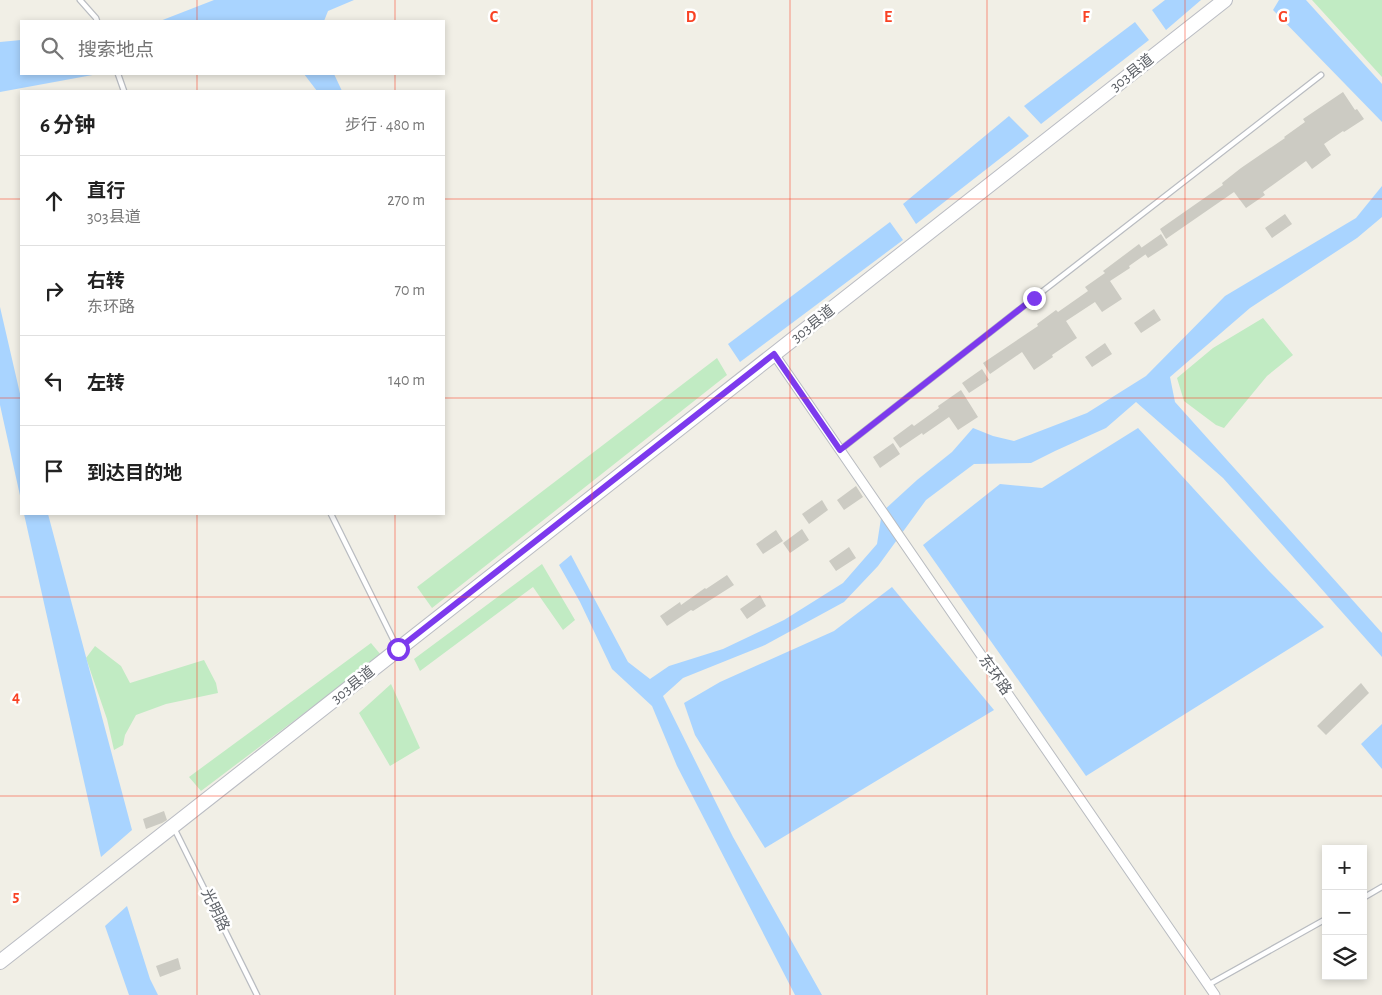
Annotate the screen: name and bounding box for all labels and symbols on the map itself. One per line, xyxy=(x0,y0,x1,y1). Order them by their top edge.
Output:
text: C xyxy=(490,9,499,25)
text: D xyxy=(686,9,697,25)
text: E xyxy=(884,9,892,25)
text: F xyxy=(1082,9,1090,25)
text: G xyxy=(1278,9,1288,25)
street label: 303县道 xyxy=(1107,51,1156,94)
route end xyxy=(1023,287,1046,310)
street label: 303县道 xyxy=(788,302,837,345)
route start xyxy=(387,638,410,661)
street label: 东环路 xyxy=(976,652,1015,698)
street label: 303县道 xyxy=(328,663,377,706)
text: 4 xyxy=(12,689,20,705)
street label: 光明路 xyxy=(198,886,233,934)
text: 5 xyxy=(13,888,20,904)

